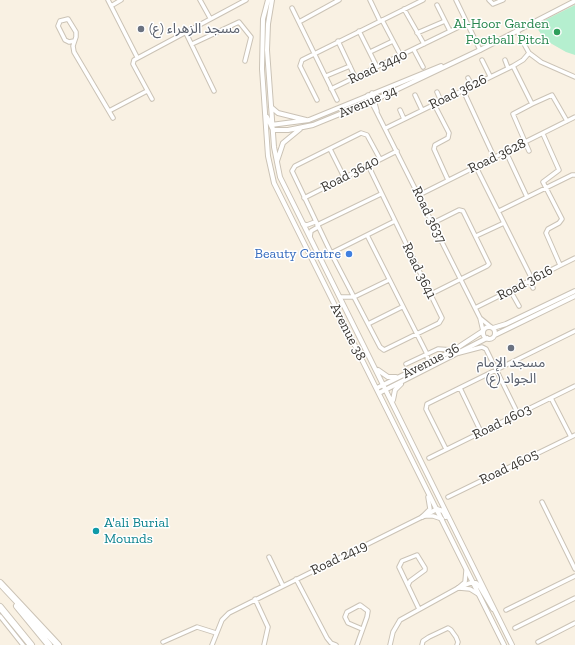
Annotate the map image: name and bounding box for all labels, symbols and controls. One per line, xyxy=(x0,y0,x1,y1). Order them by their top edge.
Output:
place label: Al-Hoor Garden Football Pitch xyxy=(454,16,549,48)
place label: مسجد الزهراء (ع) xyxy=(149,21,240,37)
marker: مسجد الزهراء (ع) xyxy=(136,24,146,34)
marker: Al-Hoor Garden Football Pitch xyxy=(552,27,562,37)
street label: Road 3440 xyxy=(346,46,410,88)
street label: Road 3626 xyxy=(426,71,490,113)
street label: Avenue 34 xyxy=(336,82,400,122)
street label: Road 3628 xyxy=(465,135,529,177)
street label: Road 3640 xyxy=(318,152,382,196)
street label: Road 3637 xyxy=(408,184,450,246)
street label: Road 3641 xyxy=(398,240,440,302)
place label: Beauty Centre xyxy=(255,246,341,262)
marker: Beauty Centre xyxy=(344,249,354,259)
street label: Road 3616 xyxy=(494,262,556,304)
street label: Avenue 38 xyxy=(326,301,370,363)
street label: Avenue 36 xyxy=(400,339,462,383)
marker: مسجد الإمام الجواد (ع) xyxy=(506,343,516,353)
place label: مسجد الإمام الجواد (ع) xyxy=(477,355,545,388)
street label: Road 4603 xyxy=(470,401,534,443)
street label: Road 4605 xyxy=(477,446,541,488)
place label: A'ali Burial Mounds xyxy=(104,515,169,548)
marker: A'ali Burial Mounds xyxy=(91,526,101,536)
street label: Road 2419 xyxy=(308,537,370,579)

